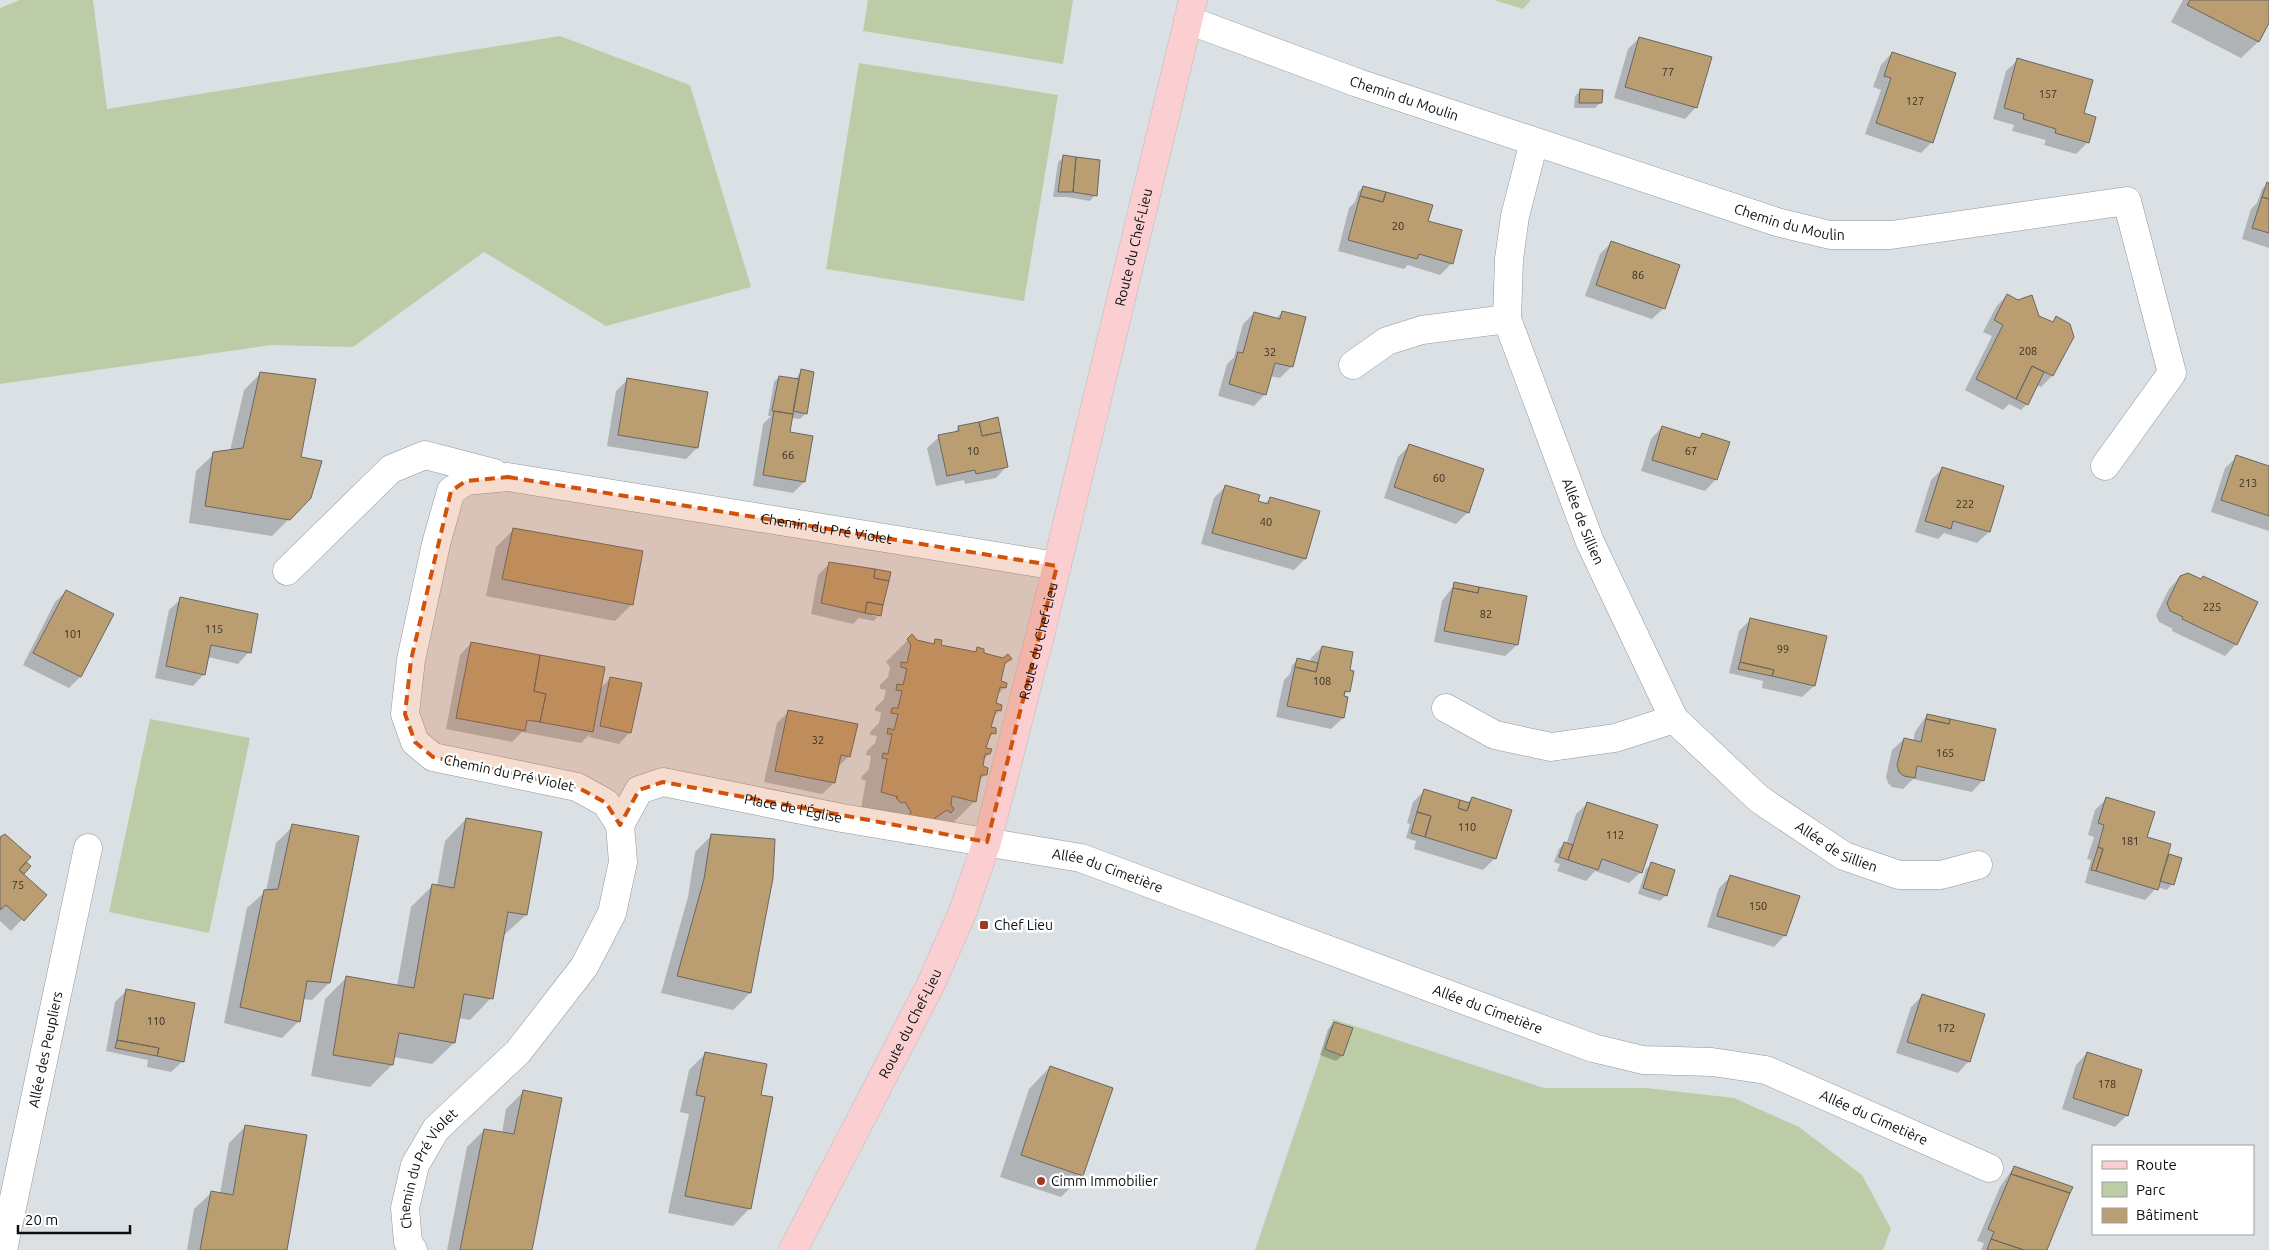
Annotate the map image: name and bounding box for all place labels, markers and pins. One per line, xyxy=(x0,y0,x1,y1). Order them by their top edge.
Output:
place label: Chef Lieu xyxy=(994,917,1053,933)
marker: Chef Lieu xyxy=(978,919,990,931)
place label: Cimm Immobilier xyxy=(1051,1173,1159,1189)
marker: Cimm Immobilier xyxy=(1035,1175,1047,1187)

